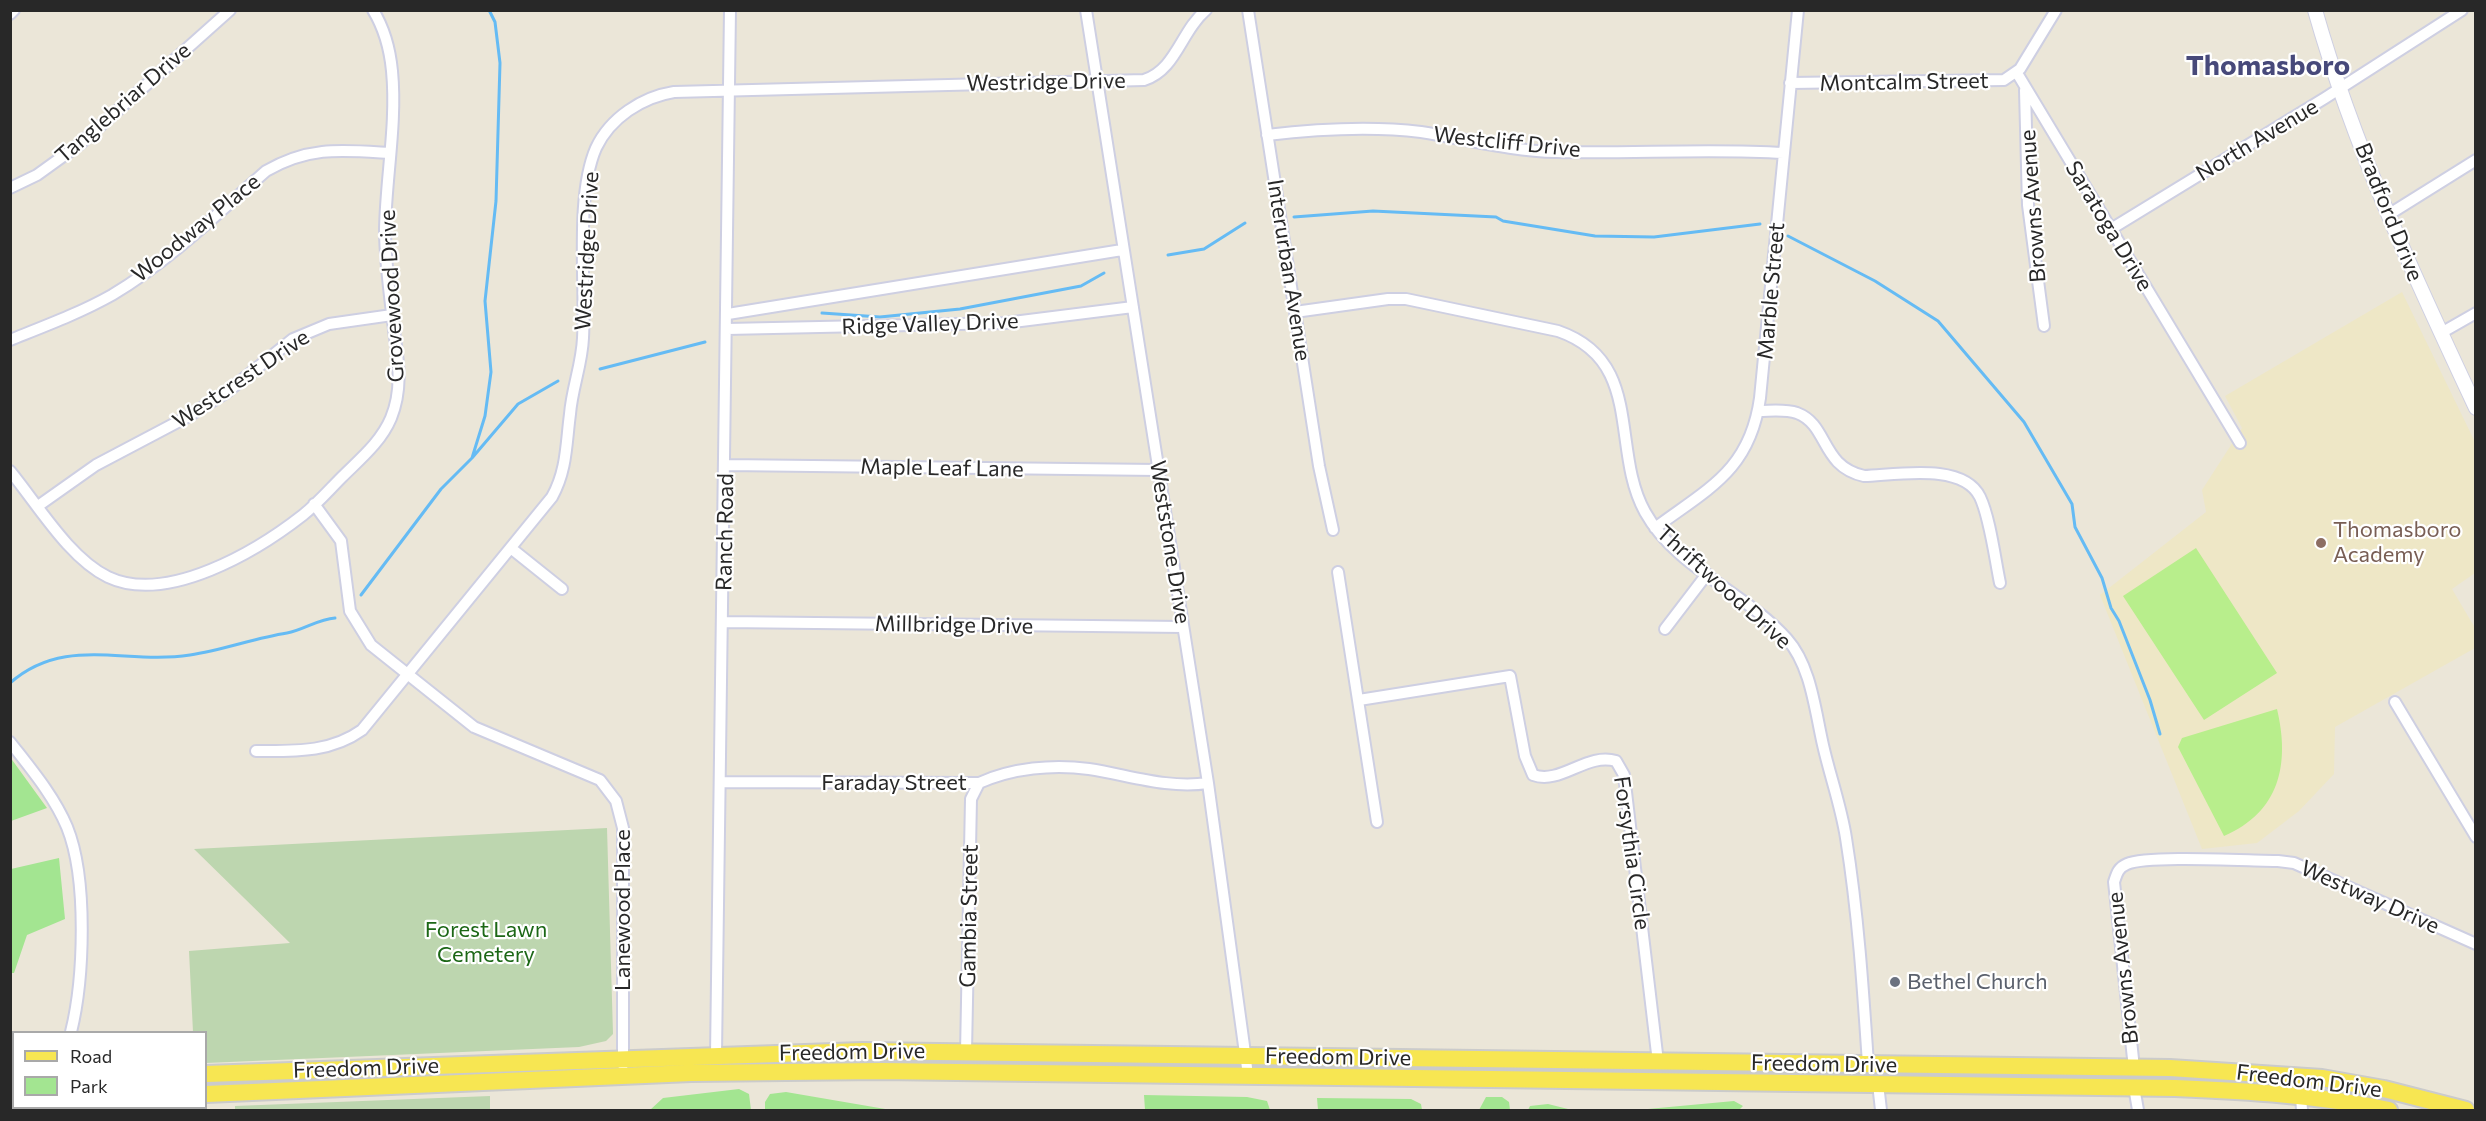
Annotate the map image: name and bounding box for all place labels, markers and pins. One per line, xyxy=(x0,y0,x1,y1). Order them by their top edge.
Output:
place label: Thomasboro Academy xyxy=(2333,517,2461,568)
marker: Thomasboro Academy xyxy=(2314,536,2328,550)
place label: Bethel Church xyxy=(1907,969,2048,995)
marker: Bethel Church xyxy=(1888,975,1902,989)

